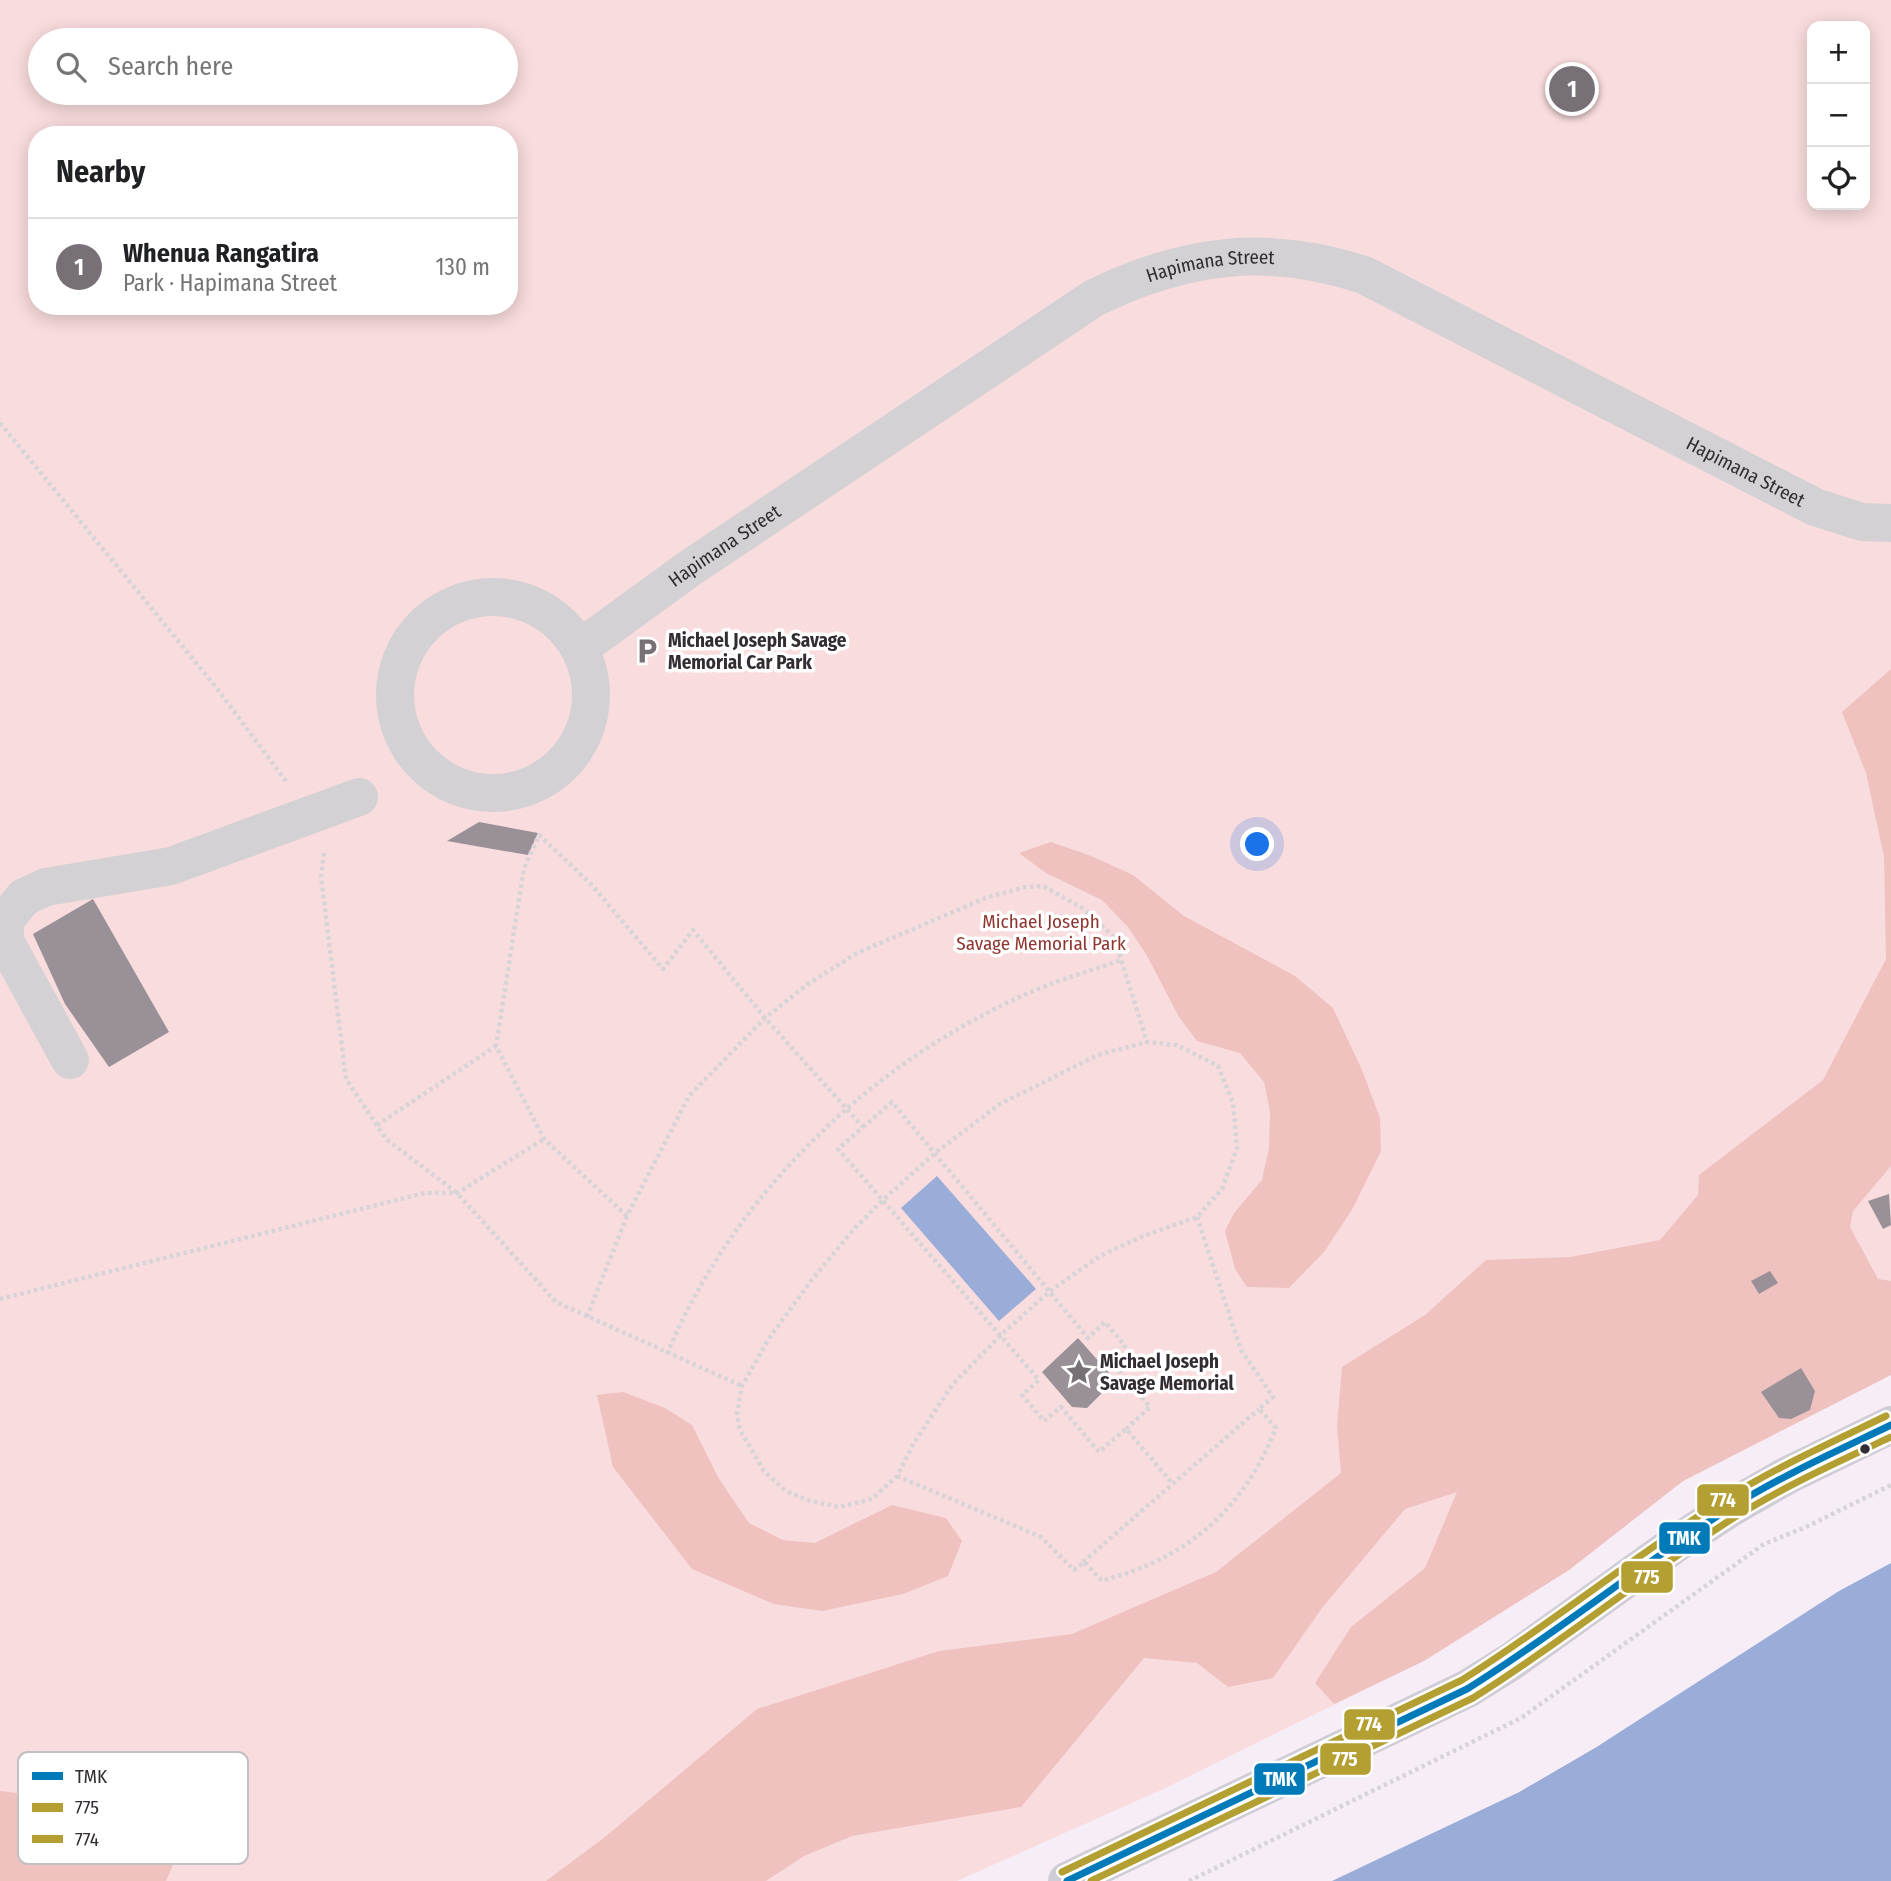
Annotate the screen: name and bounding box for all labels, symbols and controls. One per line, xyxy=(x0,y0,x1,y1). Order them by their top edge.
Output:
map controls xyxy=(1807,21,1870,210)
button: + xyxy=(1807,21,1870,84)
search box xyxy=(28,28,518,105)
icon: search xyxy=(52,48,90,86)
text: Search here xyxy=(108,51,233,82)
pin: 1 xyxy=(1549,63,1595,115)
button: − xyxy=(1807,84,1870,147)
button: locate xyxy=(1807,147,1870,210)
text: Nearby xyxy=(56,154,145,190)
text: Whenua Rangatira xyxy=(123,238,319,269)
street label: Hapimana Street xyxy=(1143,245,1276,287)
text: 1 xyxy=(74,253,84,281)
text: 130 m xyxy=(436,253,490,281)
text: Park · Hapimana Street xyxy=(123,269,337,297)
street label: Hapimana Street xyxy=(1683,431,1810,512)
street label: Hapimana Street xyxy=(664,499,785,591)
place label: Michael Joseph Savage Memorial Car Park xyxy=(668,629,847,674)
parking icon: Michael Joseph Savage Memorial Car Park xyxy=(632,636,662,666)
your location xyxy=(1240,827,1274,861)
park label: Michael Joseph Savage Memorial Park xyxy=(956,910,1126,955)
place label: Michael Joseph Savage Memorial xyxy=(1100,1350,1235,1395)
place icon: Michael Joseph Savage Memorial xyxy=(1064,1357,1094,1387)
unlabelled marker xyxy=(1858,1442,1872,1456)
line badge: 774 xyxy=(1696,1483,1750,1517)
text: 774 xyxy=(1710,1489,1736,1512)
line badge: TMK xyxy=(1658,1521,1711,1555)
text: TMK xyxy=(1667,1527,1702,1550)
line badge: 775 xyxy=(1620,1560,1674,1594)
text: 775 xyxy=(1634,1566,1660,1589)
line badge: 774 xyxy=(1343,1708,1396,1741)
text: 774 xyxy=(1356,1713,1382,1736)
line badge: 775 xyxy=(1319,1742,1372,1776)
text: 775 xyxy=(1332,1748,1358,1771)
legend xyxy=(18,1752,248,1864)
line badge: TMK xyxy=(1253,1762,1306,1796)
text: TMK xyxy=(75,1765,108,1788)
text: TMK xyxy=(1263,1768,1298,1791)
text: 775 xyxy=(75,1796,99,1819)
text: 774 xyxy=(75,1828,99,1851)

